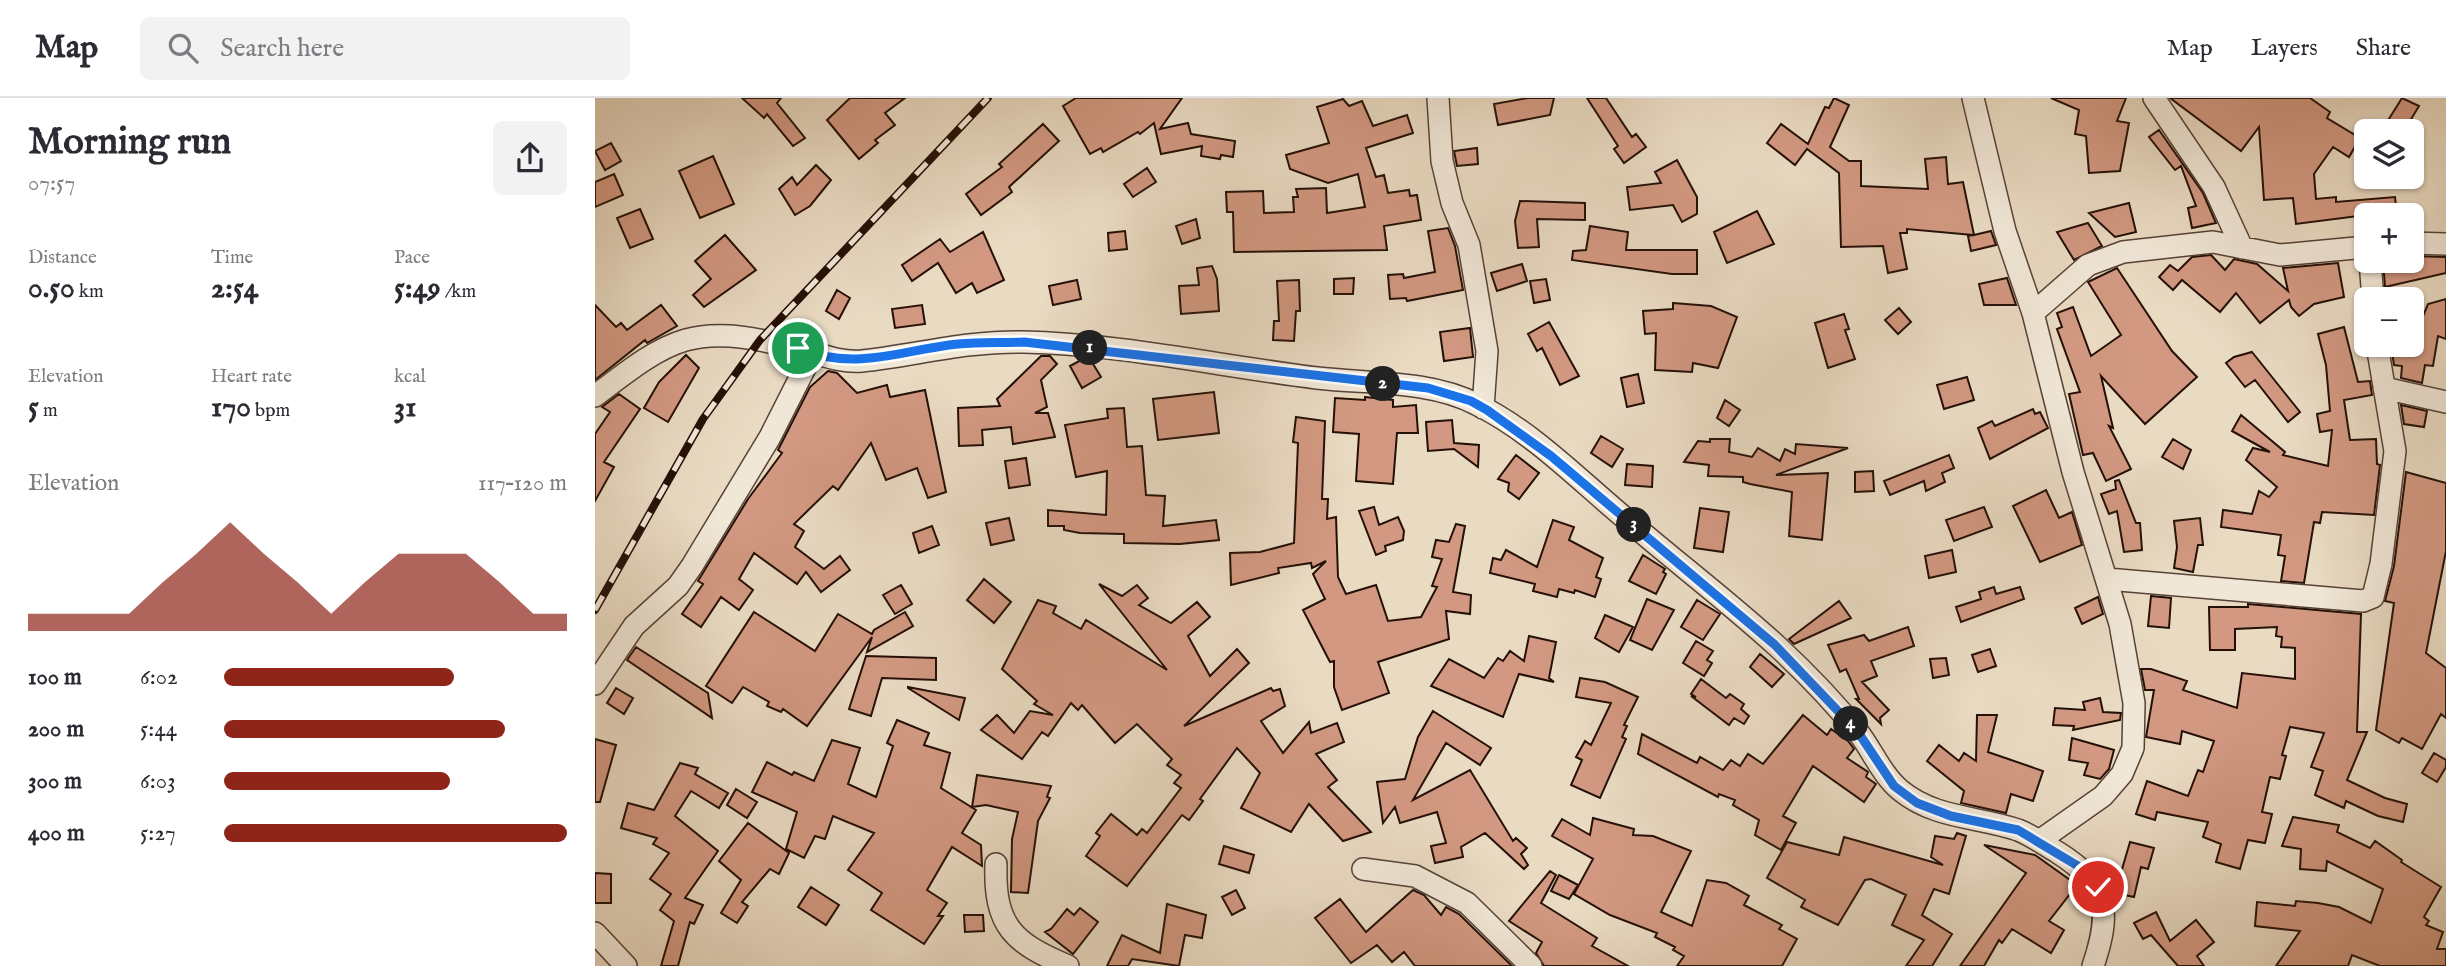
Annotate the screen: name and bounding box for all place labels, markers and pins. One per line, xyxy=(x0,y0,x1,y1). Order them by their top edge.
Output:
pin xyxy=(768,318,828,378)
pin: 1 xyxy=(1072,330,1107,366)
pin: 2 xyxy=(1365,366,1401,402)
pin: 3 xyxy=(1616,508,1651,542)
pin: 4 xyxy=(1833,706,1869,742)
pin xyxy=(2068,857,2128,917)

